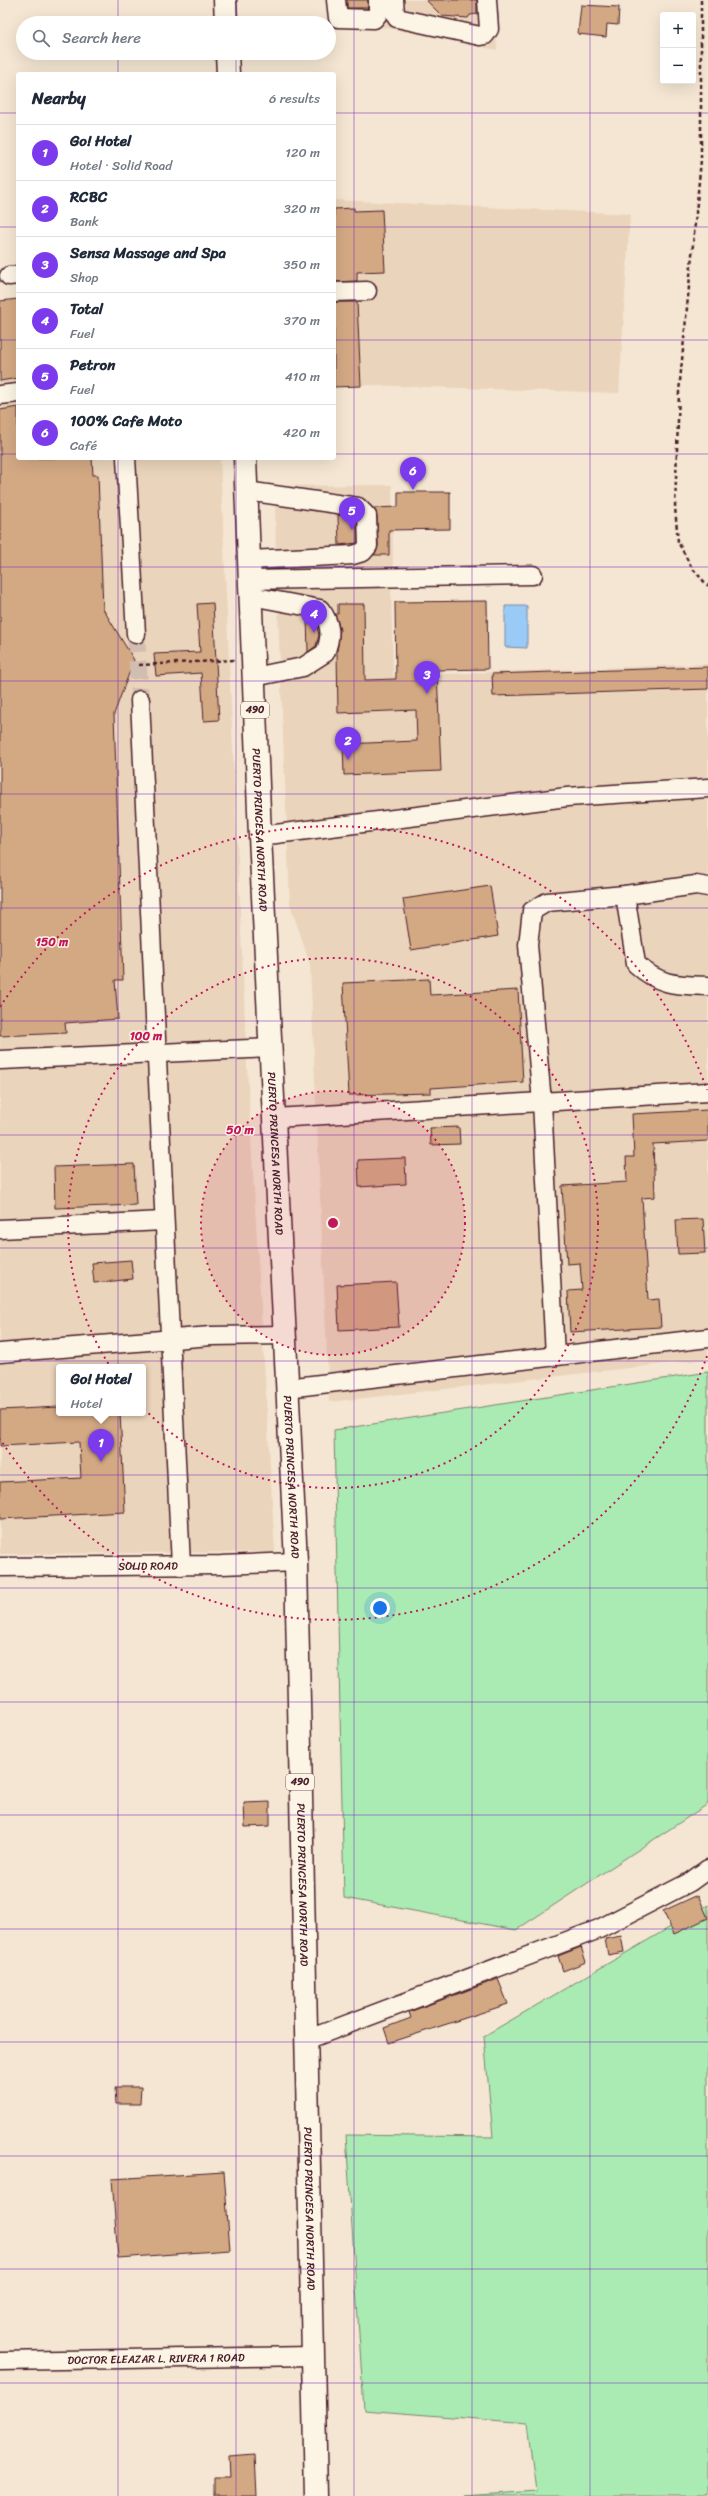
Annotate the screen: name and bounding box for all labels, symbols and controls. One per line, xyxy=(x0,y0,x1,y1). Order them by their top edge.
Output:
map controls xyxy=(660,12,696,84)
button: + xyxy=(660,12,696,48)
search box xyxy=(16,16,336,60)
text: Search here xyxy=(62,25,141,51)
icon: search xyxy=(30,27,52,49)
button: − xyxy=(660,48,696,84)
text: Nearby xyxy=(32,83,86,113)
text: 6 results xyxy=(269,87,320,110)
text: Go! Hotel xyxy=(70,128,131,154)
text: 1 xyxy=(42,141,48,164)
text: 120 m xyxy=(285,141,320,164)
text: Hotel · Solid Road xyxy=(70,154,172,177)
text: RCBC xyxy=(70,184,107,210)
text: 2 xyxy=(41,197,49,220)
text: 320 m xyxy=(284,197,320,220)
text: Bank xyxy=(70,210,99,233)
text: Sensa Massage and Spa xyxy=(70,240,226,266)
text: 3 xyxy=(41,253,49,276)
text: 350 m xyxy=(283,253,320,276)
text: Shop xyxy=(70,266,98,289)
text: Total xyxy=(70,296,103,322)
text: 4 xyxy=(41,309,49,332)
text: 370 m xyxy=(284,309,320,332)
text: Fuel xyxy=(70,322,94,345)
text: Petron xyxy=(70,352,115,378)
text: 5 xyxy=(41,365,49,388)
text: 410 m xyxy=(285,365,320,388)
text: Fuel xyxy=(70,378,94,401)
text: 100% Cafe Moto xyxy=(70,408,182,434)
text: 6 xyxy=(41,421,49,444)
text: 420 m xyxy=(283,421,320,444)
text: Café xyxy=(70,434,97,457)
pin: 6 xyxy=(400,457,426,490)
pin: 5 xyxy=(339,497,365,530)
pin: 4 xyxy=(301,600,327,633)
pin: 3 xyxy=(414,661,440,694)
road number: 490 xyxy=(241,702,269,718)
pin: 2 xyxy=(335,727,361,760)
street label: PUERTO PRINCESA NORTH ROAD xyxy=(247,748,273,912)
text: 150 m xyxy=(36,931,69,953)
text: 100 m xyxy=(130,1025,163,1047)
street label: PUERTO PRINCESA NORTH ROAD xyxy=(262,1071,289,1236)
text: 50 m xyxy=(226,1119,254,1141)
centre of rings xyxy=(326,1216,340,1230)
popup xyxy=(56,1364,146,1416)
text: Go! Hotel xyxy=(70,1366,132,1392)
text: Hotel xyxy=(70,1392,102,1415)
street label: PUERTO PRINCESA NORTH ROAD xyxy=(278,1395,305,1559)
pin: 1 xyxy=(88,1429,114,1462)
street label: SOLID ROAD xyxy=(118,1556,178,1575)
your location xyxy=(370,1598,390,1618)
road number: 490 xyxy=(286,1774,314,1790)
street label: PUERTO PRINCESA NORTH ROAD xyxy=(292,1803,314,1967)
street label: PUERTO PRINCESA NORTH ROAD xyxy=(299,2127,321,2291)
street label: DOCTOR ELEAZAR L. RIVERA 1 ROAD xyxy=(67,2348,245,2369)

